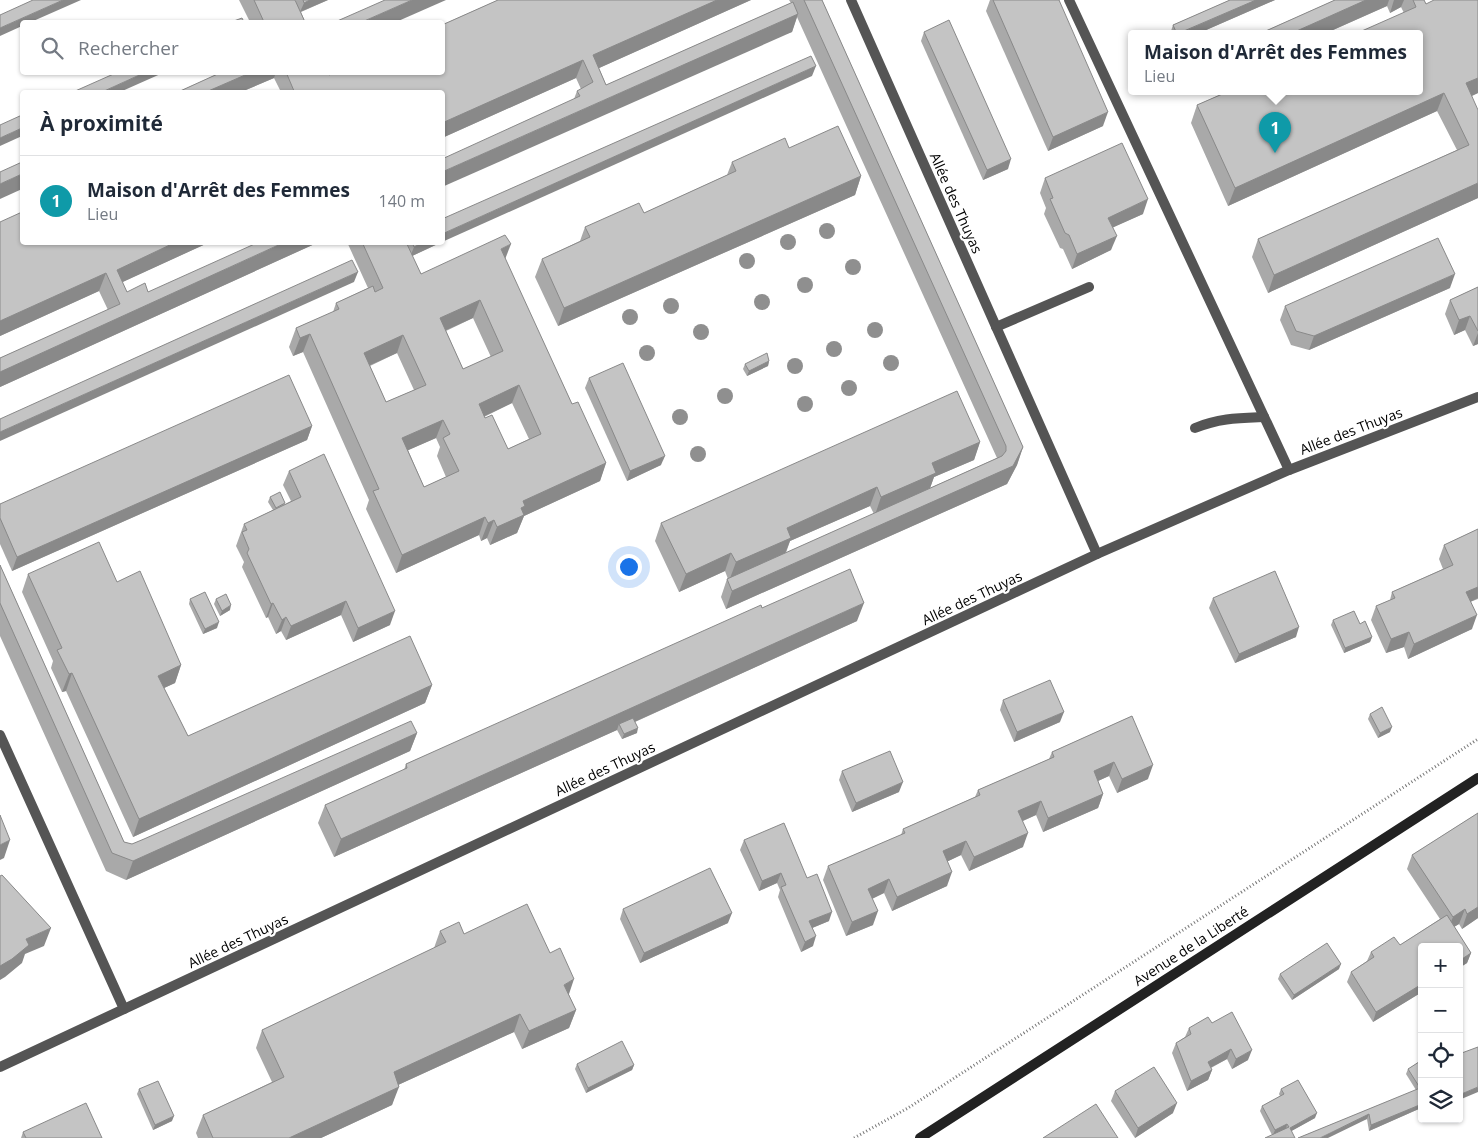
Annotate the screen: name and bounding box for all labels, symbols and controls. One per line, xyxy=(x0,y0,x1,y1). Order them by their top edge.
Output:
search box xyxy=(20,20,445,75)
popup xyxy=(1128,30,1423,95)
icon: search xyxy=(38,34,66,62)
text: Rechercher xyxy=(78,35,179,61)
text: Maison d'Arrêt des Femmes xyxy=(1144,39,1407,65)
text: Lieu xyxy=(1144,65,1175,87)
text: À proximité xyxy=(40,109,163,137)
pin: 1 xyxy=(1259,112,1291,153)
street label: Allée des Thuyas xyxy=(926,149,987,256)
text: Maison d'Arrêt des Femmes xyxy=(87,177,350,203)
text: 1 xyxy=(51,190,61,212)
text: 140 m xyxy=(379,190,425,212)
text: Lieu xyxy=(87,203,118,225)
street label: Allée des Thuyas xyxy=(1297,402,1405,459)
your location xyxy=(616,554,642,580)
street label: Allée des Thuyas xyxy=(919,566,1025,629)
street label: Allée des Thuyas xyxy=(552,737,658,800)
street label: Avenue de la Liberté xyxy=(1130,901,1252,990)
street label: Allée des Thuyas xyxy=(185,909,291,972)
map controls xyxy=(1418,943,1463,1123)
button: + xyxy=(1418,943,1463,988)
button: − xyxy=(1418,988,1463,1033)
button: locate xyxy=(1418,1033,1463,1078)
button: layers xyxy=(1418,1078,1463,1123)

